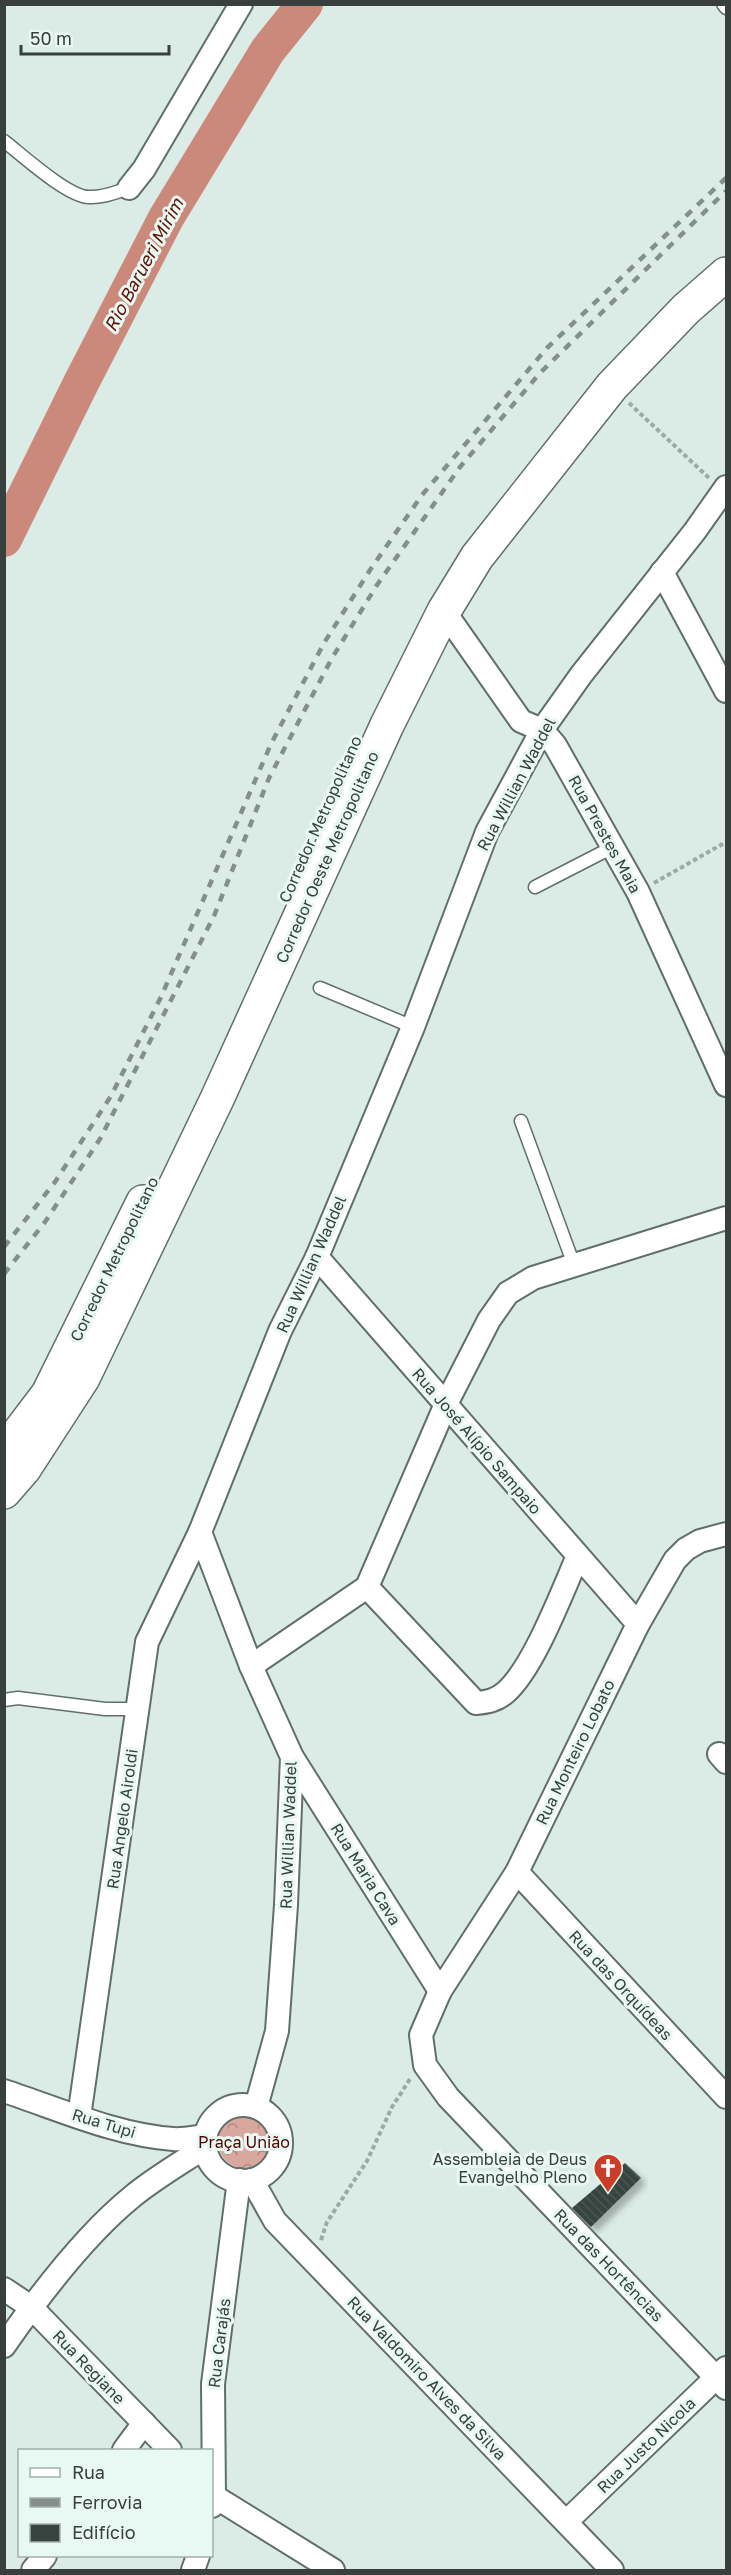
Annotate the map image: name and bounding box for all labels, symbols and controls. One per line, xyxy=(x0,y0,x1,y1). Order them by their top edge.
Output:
scale bar xyxy=(21,18,170,56)
text: 50 m xyxy=(30,27,72,49)
water label: Rio Barueri Mirim xyxy=(99,193,188,335)
street label: Rua Willian Waddel xyxy=(472,714,560,854)
street label: Corredor Metropolitano xyxy=(274,732,366,906)
street label: Corredor Oeste Metropolitano xyxy=(271,748,383,966)
street label: Rua Prestes Maia xyxy=(564,771,646,897)
street label: Corredor Metropolitano xyxy=(65,1173,163,1345)
street label: Rua Willian Waddel xyxy=(272,1192,350,1336)
street label: Rua José Alípio Sampaio xyxy=(408,1364,546,1518)
street label: Rua Monteiro Lobato xyxy=(531,1676,619,1828)
street label: Rua Angelo Airoldi xyxy=(102,1748,142,1890)
street label: Rua Willian Waddel xyxy=(275,1761,301,1909)
street label: Rua Maria Cava xyxy=(327,1819,405,1929)
street label: Rua das Orquídeas xyxy=(565,1926,677,2044)
street label: Rua Tupi xyxy=(70,2104,138,2142)
park label: Praça União xyxy=(198,2132,290,2152)
place label: Assembleia de Deus Evangelho Pleno xyxy=(433,2149,587,2187)
church icon: Assembleia de Deus Evangelho Pleno xyxy=(592,2152,624,2194)
street label: Rua das Hortências xyxy=(550,2204,668,2326)
street label: Rua Valdomiro Alves da Silva xyxy=(343,2292,511,2464)
street label: Rua Carajás xyxy=(204,2297,234,2389)
street label: Rua Regiane xyxy=(49,2326,129,2408)
street label: Rua Justo Nicola xyxy=(593,2393,699,2497)
legend xyxy=(18,2449,213,2557)
text: Rua xyxy=(72,2461,105,2483)
text: Ferrovia xyxy=(72,2491,142,2513)
text: Edifício xyxy=(72,2521,136,2543)

